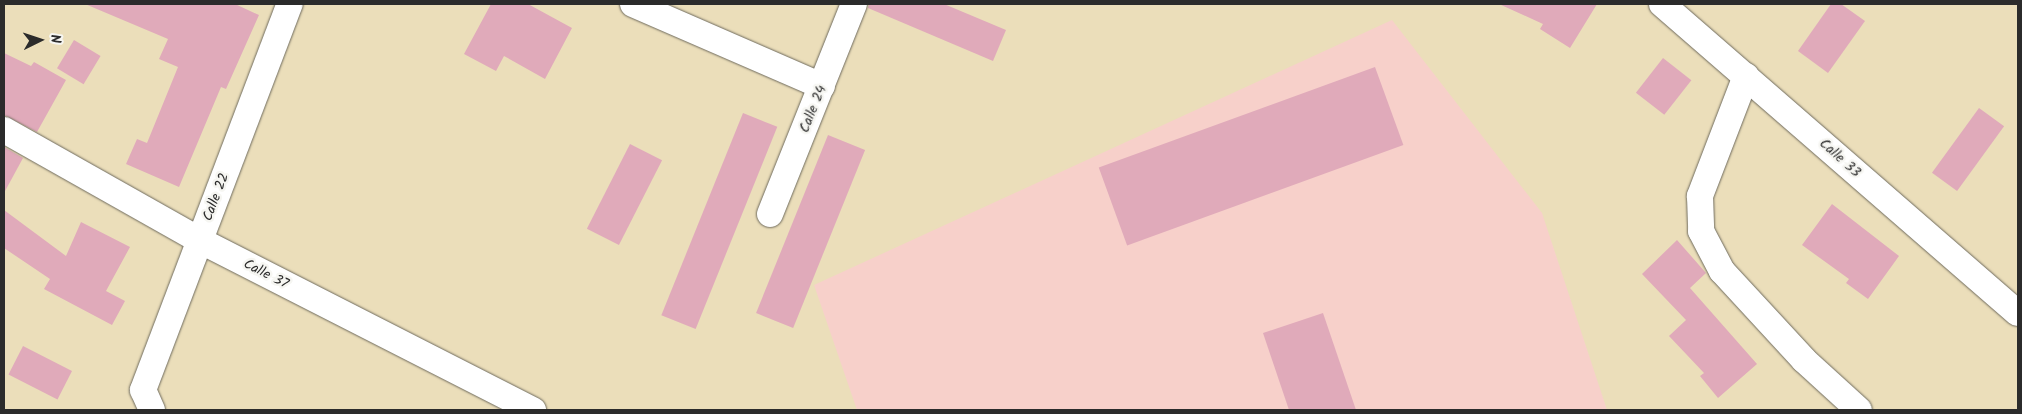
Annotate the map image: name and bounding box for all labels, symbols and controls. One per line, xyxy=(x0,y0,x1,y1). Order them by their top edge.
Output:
north arrow xyxy=(15,15,65,65)
text: N xyxy=(44,34,66,44)
street label: Calle 24 xyxy=(796,83,830,135)
street label: Calle 33 xyxy=(1816,135,1864,181)
street label: Calle 22 xyxy=(199,171,233,223)
street label: Calle 37 xyxy=(241,256,291,292)

